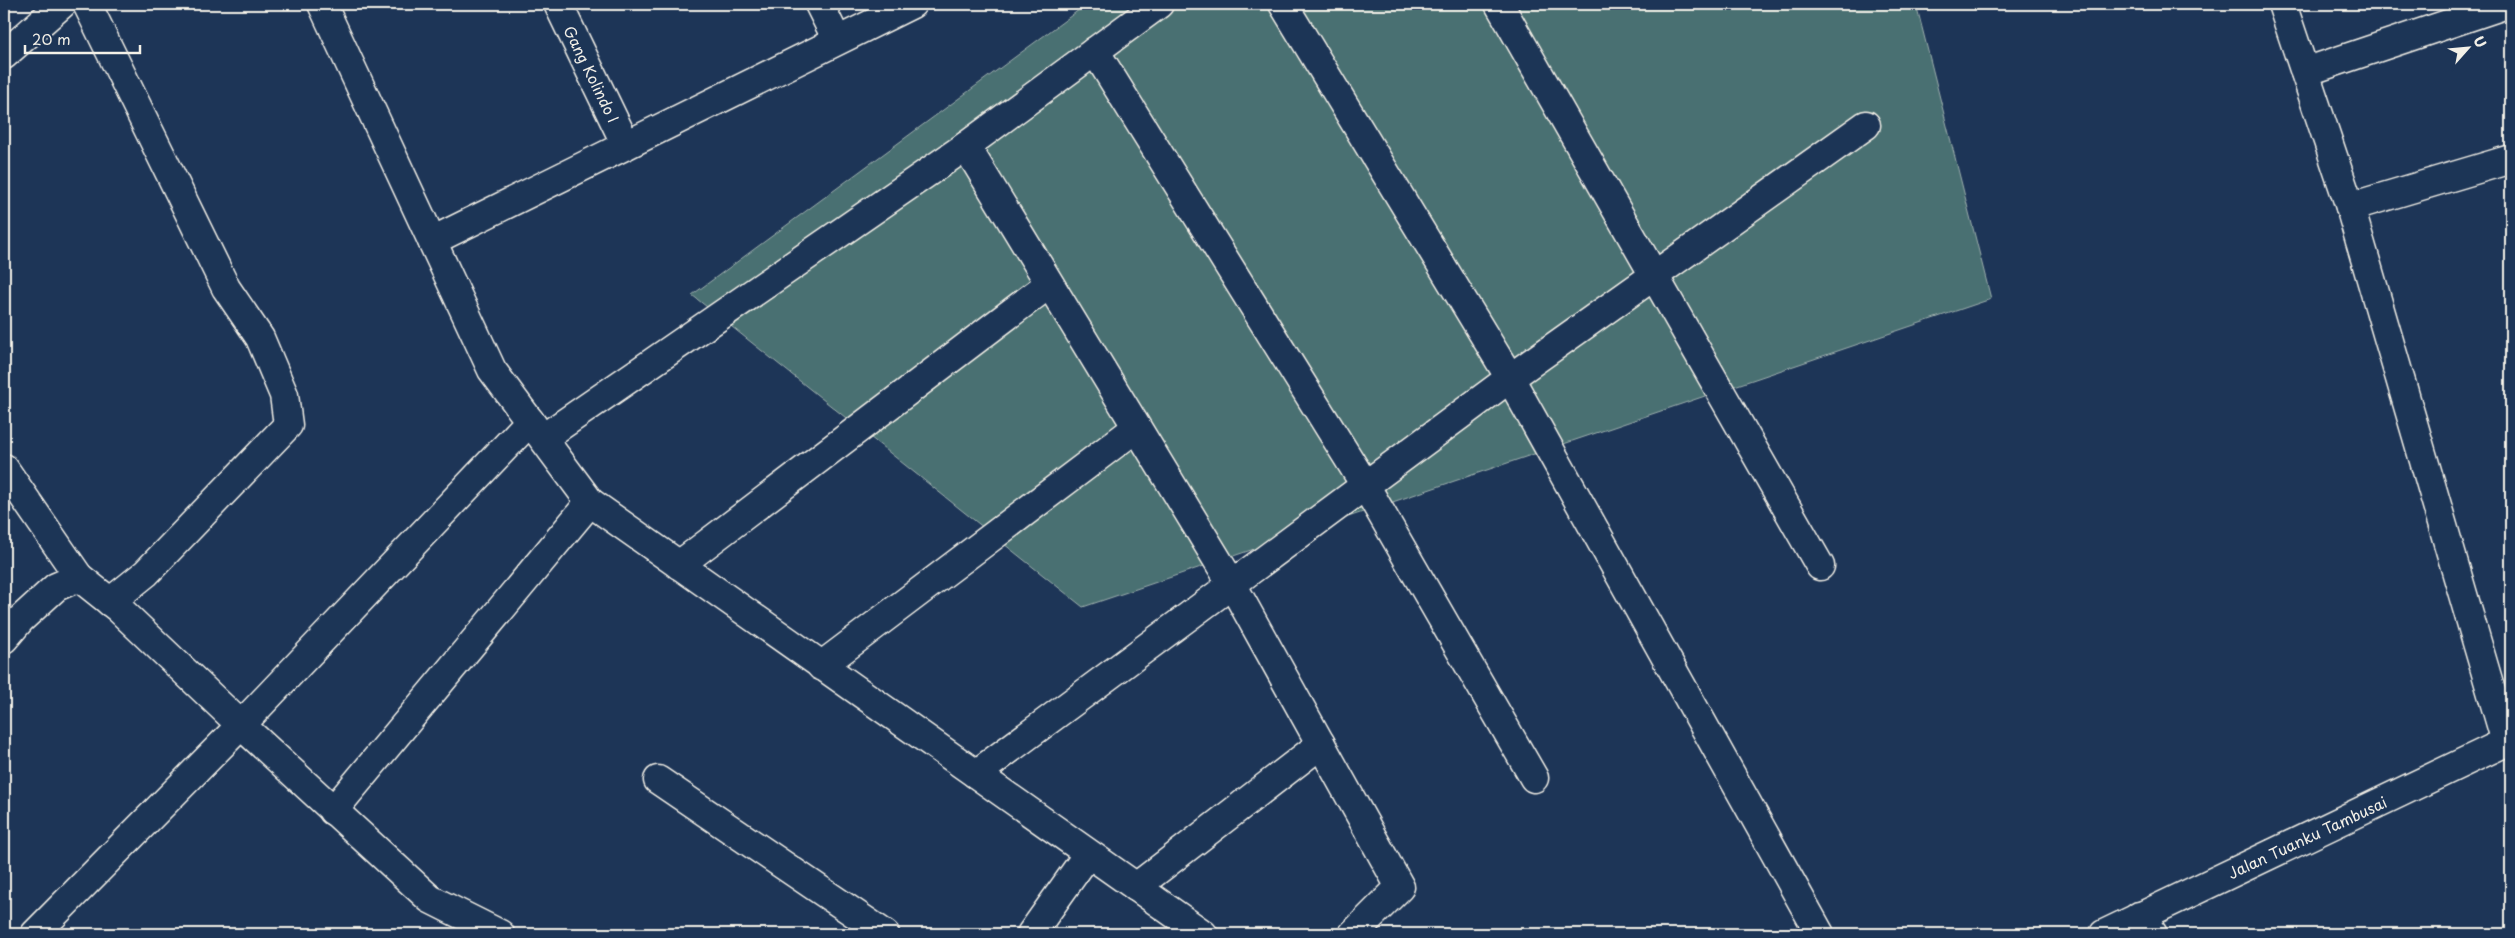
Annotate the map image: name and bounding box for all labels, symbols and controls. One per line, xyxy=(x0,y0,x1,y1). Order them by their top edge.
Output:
scale bar xyxy=(25,22,140,54)
street label: Gang Kolindo I xyxy=(559,22,625,126)
north arrow xyxy=(2442,22,2492,72)
text: 20 m xyxy=(32,27,71,50)
text: U xyxy=(2468,32,2492,51)
street label: Jalan Tuanku Tambusai xyxy=(2224,790,2390,884)

